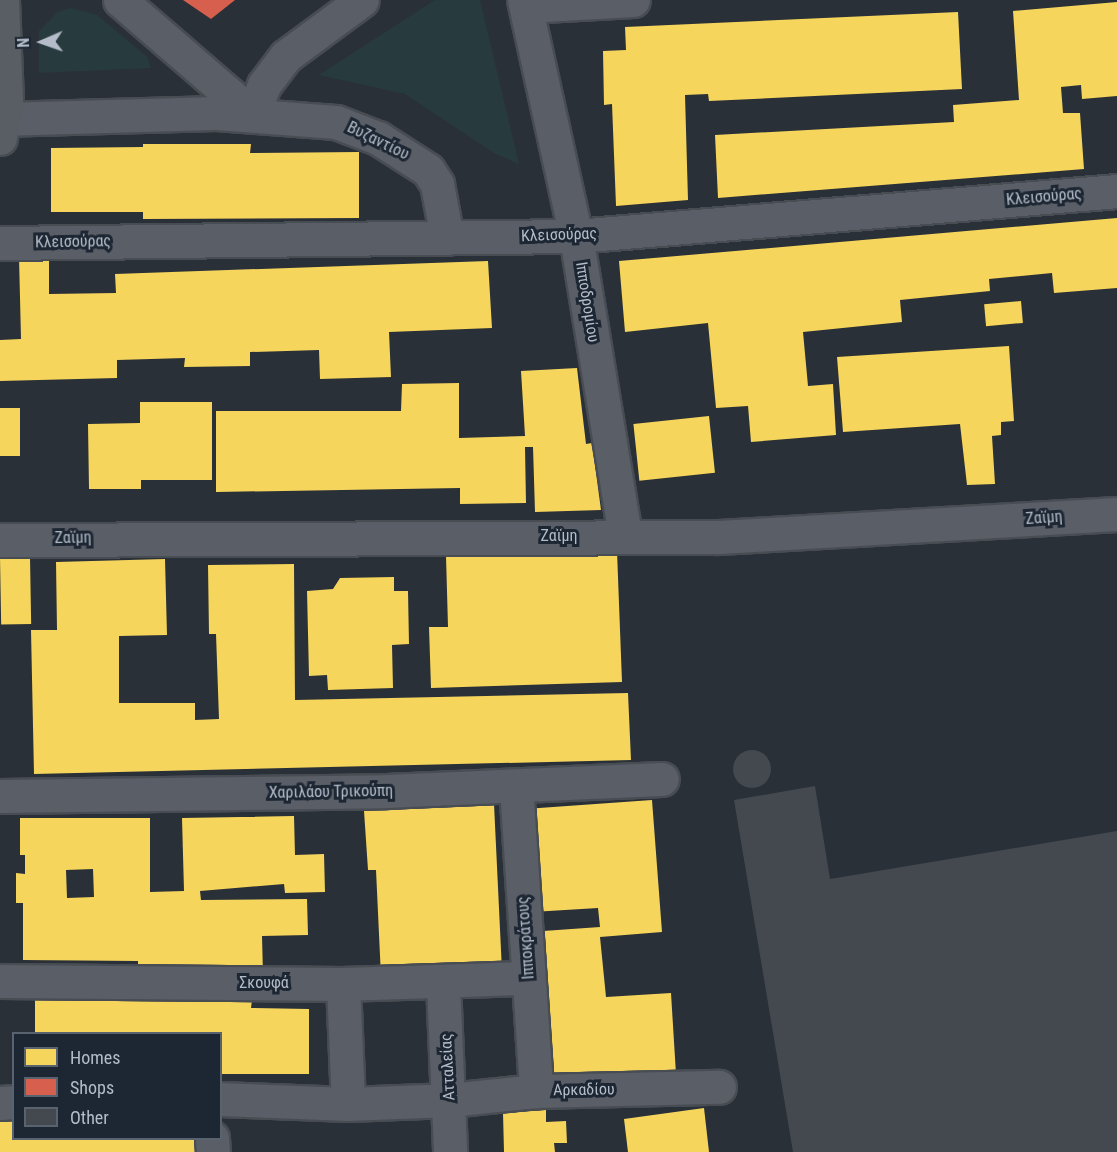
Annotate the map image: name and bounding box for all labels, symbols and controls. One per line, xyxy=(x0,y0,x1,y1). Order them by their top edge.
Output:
north arrow xyxy=(12,12,72,72)
text: N xyxy=(14,37,33,48)
street label: Βυζαντίου xyxy=(344,118,412,164)
street label: Κλεισούρας xyxy=(1005,184,1083,210)
street label: Κλεισούρας xyxy=(521,224,597,246)
street label: Κλεισούρας xyxy=(35,232,111,252)
street label: Ιπποδρομίου xyxy=(571,260,603,344)
street label: Ζαϊμη xyxy=(1025,507,1063,529)
street label: Ζαϊμη xyxy=(541,526,577,546)
street label: Ζαϊμη xyxy=(54,528,92,548)
street label: Χαριλάου Τρικούπη xyxy=(269,781,393,803)
street label: Ιπποκράτους xyxy=(514,896,538,980)
street label: Σκουφά xyxy=(239,973,289,993)
legend xyxy=(12,1032,222,1140)
street label: Ατταλείας xyxy=(437,1033,459,1101)
text: Homes xyxy=(70,1047,120,1068)
text: Shops xyxy=(70,1077,114,1098)
street label: Αρκαδίου xyxy=(553,1080,615,1100)
text: Other xyxy=(70,1107,109,1128)

